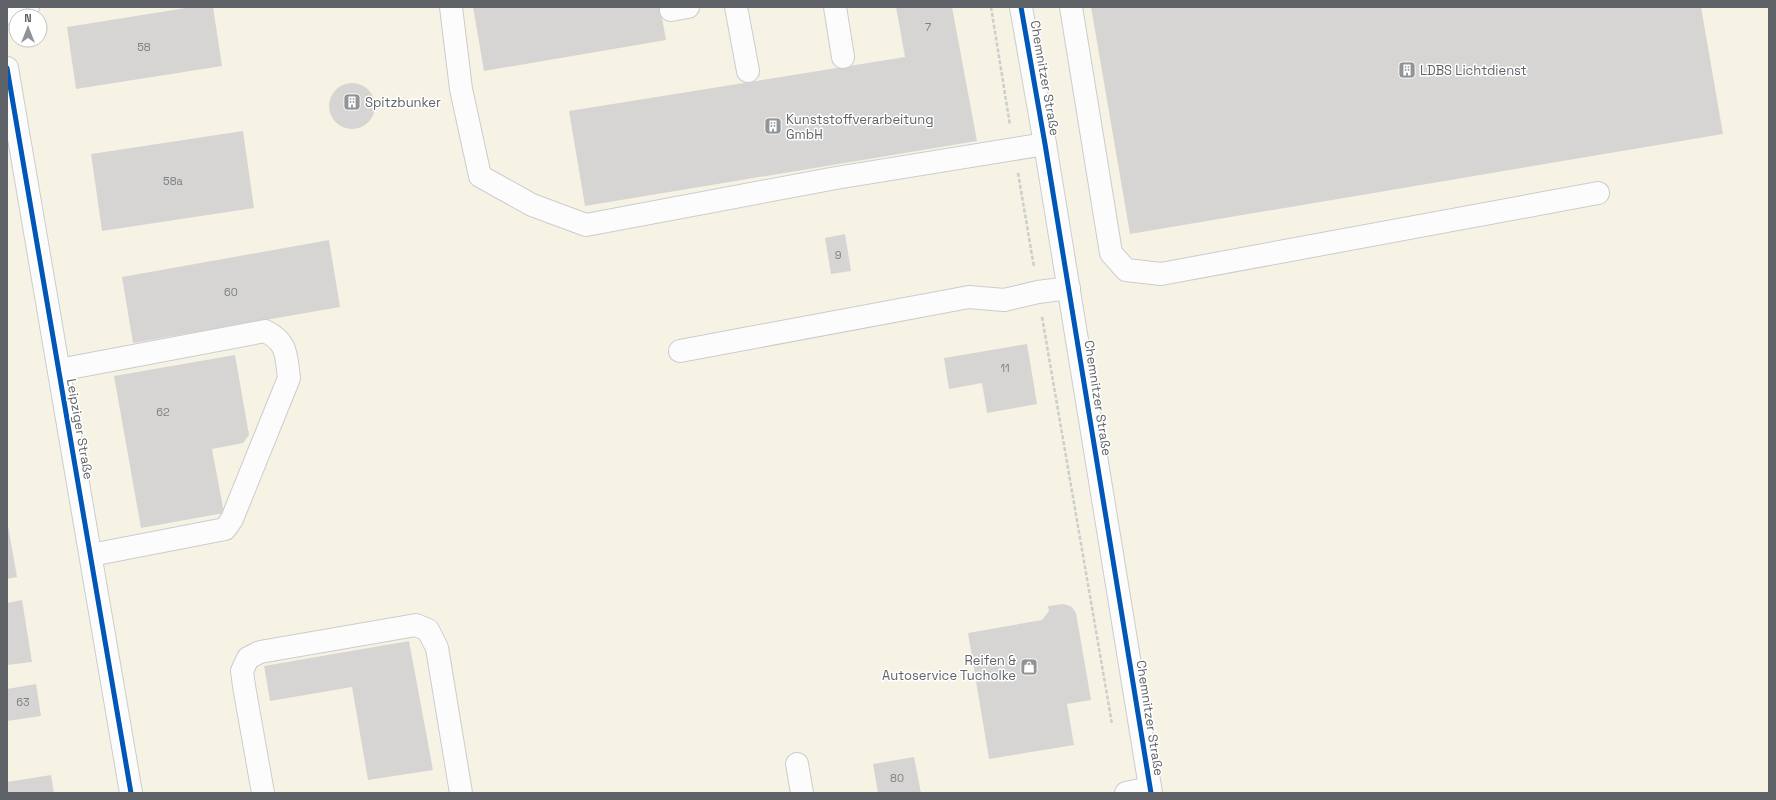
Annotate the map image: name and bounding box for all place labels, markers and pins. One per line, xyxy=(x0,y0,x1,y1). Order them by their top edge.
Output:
building icon: LDBS Lichtdienst xyxy=(1397,60,1417,80)
place label: LDBS Lichtdienst xyxy=(1420,62,1527,79)
building icon: Spitzbunker xyxy=(342,92,362,112)
place label: Spitzbunker xyxy=(365,94,441,111)
place label: Kunststoffverarbeitung GmbH xyxy=(786,111,934,143)
building icon: Kunststoffverarbeitung GmbH xyxy=(763,116,783,136)
place label: Reifen & Autoservice Tucholke xyxy=(882,652,1016,684)
shop icon: Reifen & Autoservice Tucholke xyxy=(1019,657,1039,677)

